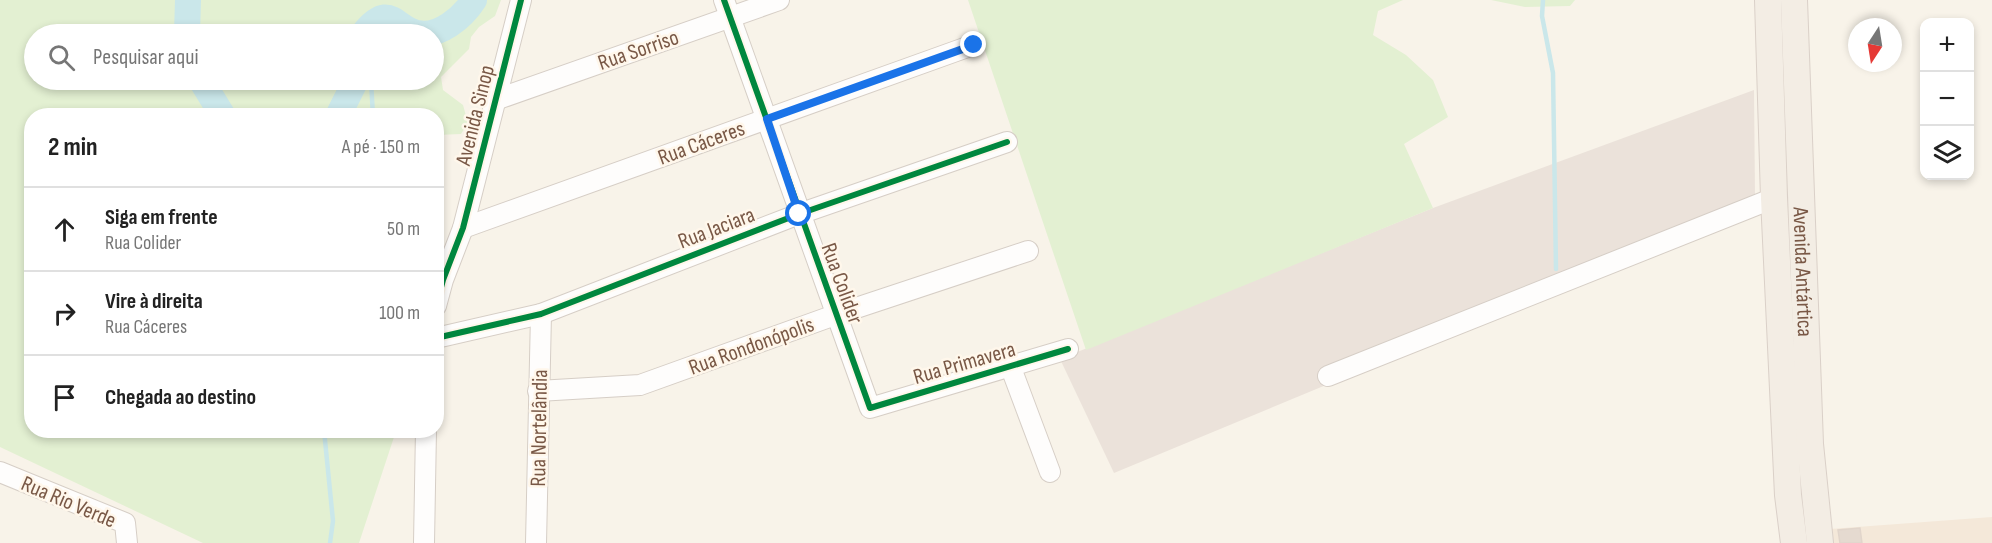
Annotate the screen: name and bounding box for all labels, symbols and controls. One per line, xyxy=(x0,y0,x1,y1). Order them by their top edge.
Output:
north arrow xyxy=(1848,18,1902,72)
map controls xyxy=(1920,18,1974,180)
button: + xyxy=(1920,18,1974,72)
search box xyxy=(24,24,444,90)
street label: Rua Sorriso xyxy=(595,24,682,77)
route end xyxy=(960,31,986,57)
icon: search xyxy=(45,41,78,74)
text: Pesquisar aqui xyxy=(93,44,198,71)
street label: Avenida Sinop xyxy=(450,63,501,169)
button: − xyxy=(1920,72,1974,126)
street label: Rua Cáceres xyxy=(654,115,749,172)
button: layers xyxy=(1920,126,1974,180)
text: 2 min xyxy=(48,132,98,163)
text: A pé · 150 m xyxy=(342,135,420,159)
route start xyxy=(785,200,811,226)
street label: Rua Jaciara xyxy=(674,201,759,255)
text: Siga em frente xyxy=(105,204,218,231)
street label: Avenida Antártica xyxy=(1786,205,1818,337)
icon: ahead xyxy=(48,213,81,246)
text: 50 m xyxy=(387,217,420,241)
text: Rua Colider xyxy=(105,231,181,255)
street label: Rua Colider xyxy=(815,239,869,328)
text: Vire à direita xyxy=(105,288,203,315)
icon: right xyxy=(48,297,81,330)
text: 100 m xyxy=(379,301,420,325)
street label: Rua Rondonópolis xyxy=(685,311,818,382)
text: Rua Cáceres xyxy=(105,315,187,339)
street label: Rua Primavera xyxy=(910,336,1019,391)
street label: Rua Nortelândia xyxy=(525,369,554,487)
icon: arrive xyxy=(48,381,81,414)
text: Chegada ao destino xyxy=(105,384,256,411)
street label: Rua Rio Verde xyxy=(17,470,120,534)

